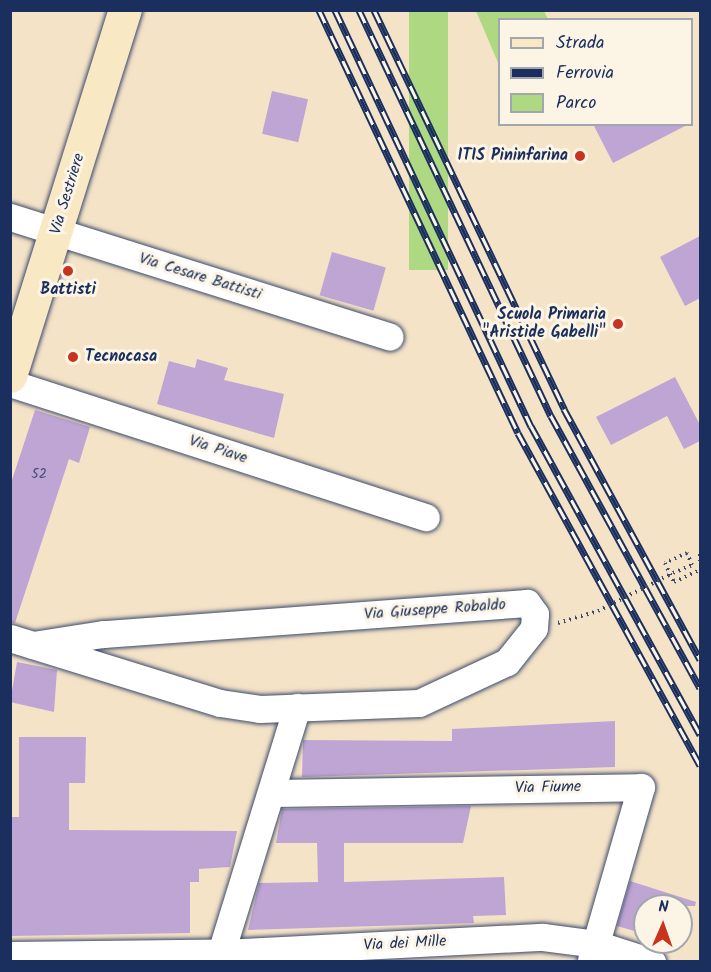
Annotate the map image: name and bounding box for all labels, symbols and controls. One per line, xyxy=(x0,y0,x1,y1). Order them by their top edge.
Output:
legend xyxy=(498,18,693,126)
text: Strada xyxy=(556,29,604,58)
text: Ferrovia xyxy=(556,59,614,88)
text: Parco xyxy=(556,89,596,118)
place label: ITIS Pininfarina xyxy=(457,146,568,166)
marker: ITIS Pininfarina xyxy=(573,149,587,163)
street label: Via Sestriere xyxy=(47,151,89,237)
street label: Via Cesare Battisti xyxy=(136,249,264,305)
marker: Battisti xyxy=(61,264,75,278)
place label: Battisti xyxy=(40,280,96,300)
place label: Scuola Primaria "Aristide Gabelli" xyxy=(482,305,606,343)
marker: Scuola Primaria "Aristide Gabelli" xyxy=(611,317,625,331)
place label: Tecnocasa xyxy=(85,347,157,367)
marker: Tecnocasa xyxy=(66,350,80,364)
street label: Via Piave xyxy=(186,432,250,468)
house number: 52 xyxy=(31,466,47,482)
street label: Via Giuseppe Robaldo xyxy=(363,595,507,625)
street label: Via Fiume xyxy=(515,778,581,798)
north arrow xyxy=(633,894,693,954)
text: N xyxy=(658,895,669,920)
street label: Via dei Mille xyxy=(363,932,447,956)

